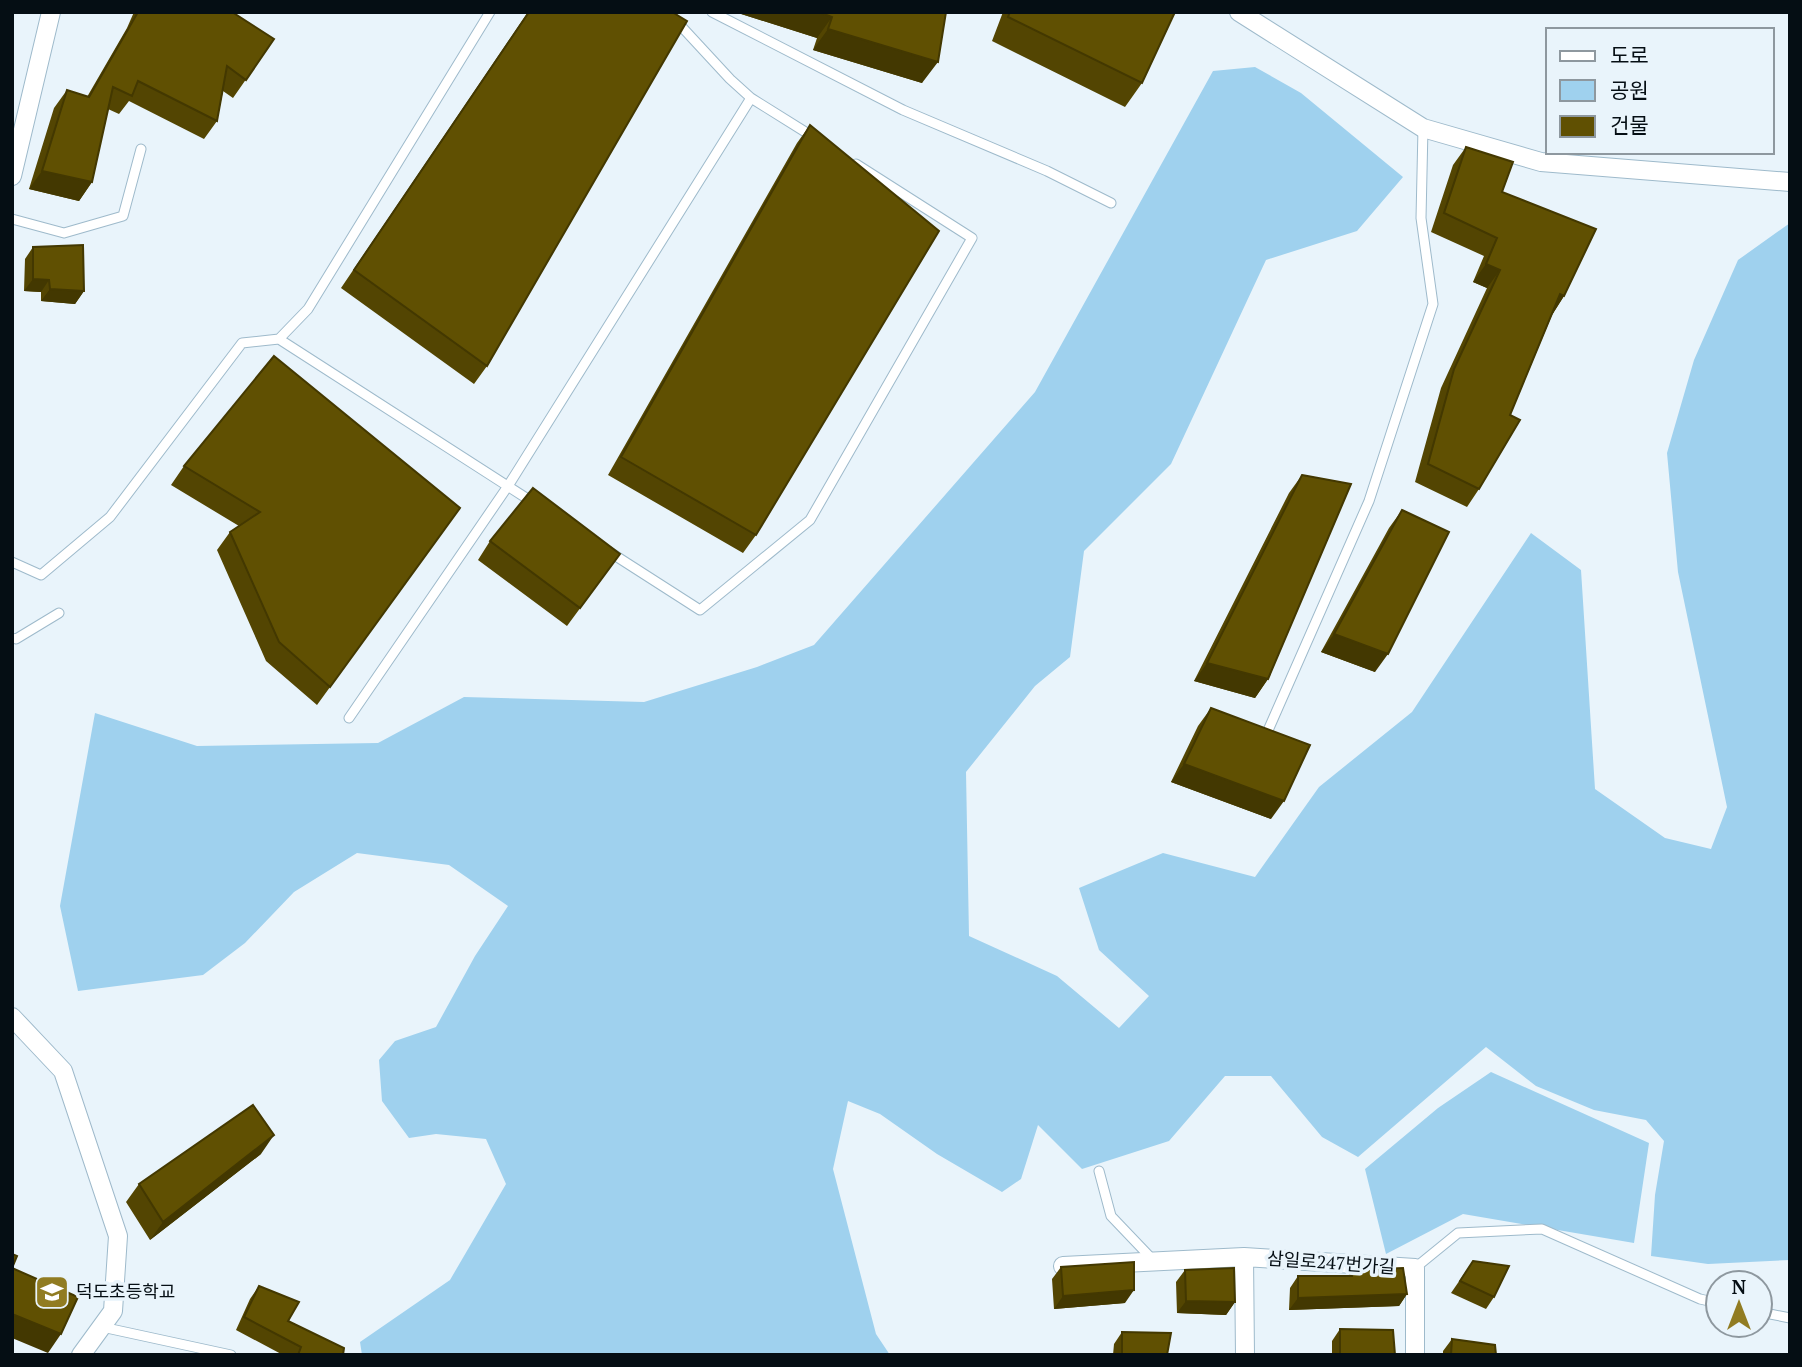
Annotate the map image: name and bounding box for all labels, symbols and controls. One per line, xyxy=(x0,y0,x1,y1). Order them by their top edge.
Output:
legend xyxy=(1546,28,1774,154)
text: 도로 xyxy=(1610,41,1649,69)
text: 공원 xyxy=(1610,76,1649,104)
text: 건물 xyxy=(1610,111,1649,139)
street label: 삼일로247번가길 xyxy=(1266,1246,1396,1278)
north arrow xyxy=(1704,1269,1774,1339)
school or university icon: 덕도초등학교 xyxy=(33,1273,71,1311)
text: N xyxy=(1732,1274,1747,1299)
place label: 덕도초등학교 xyxy=(76,1279,175,1303)

